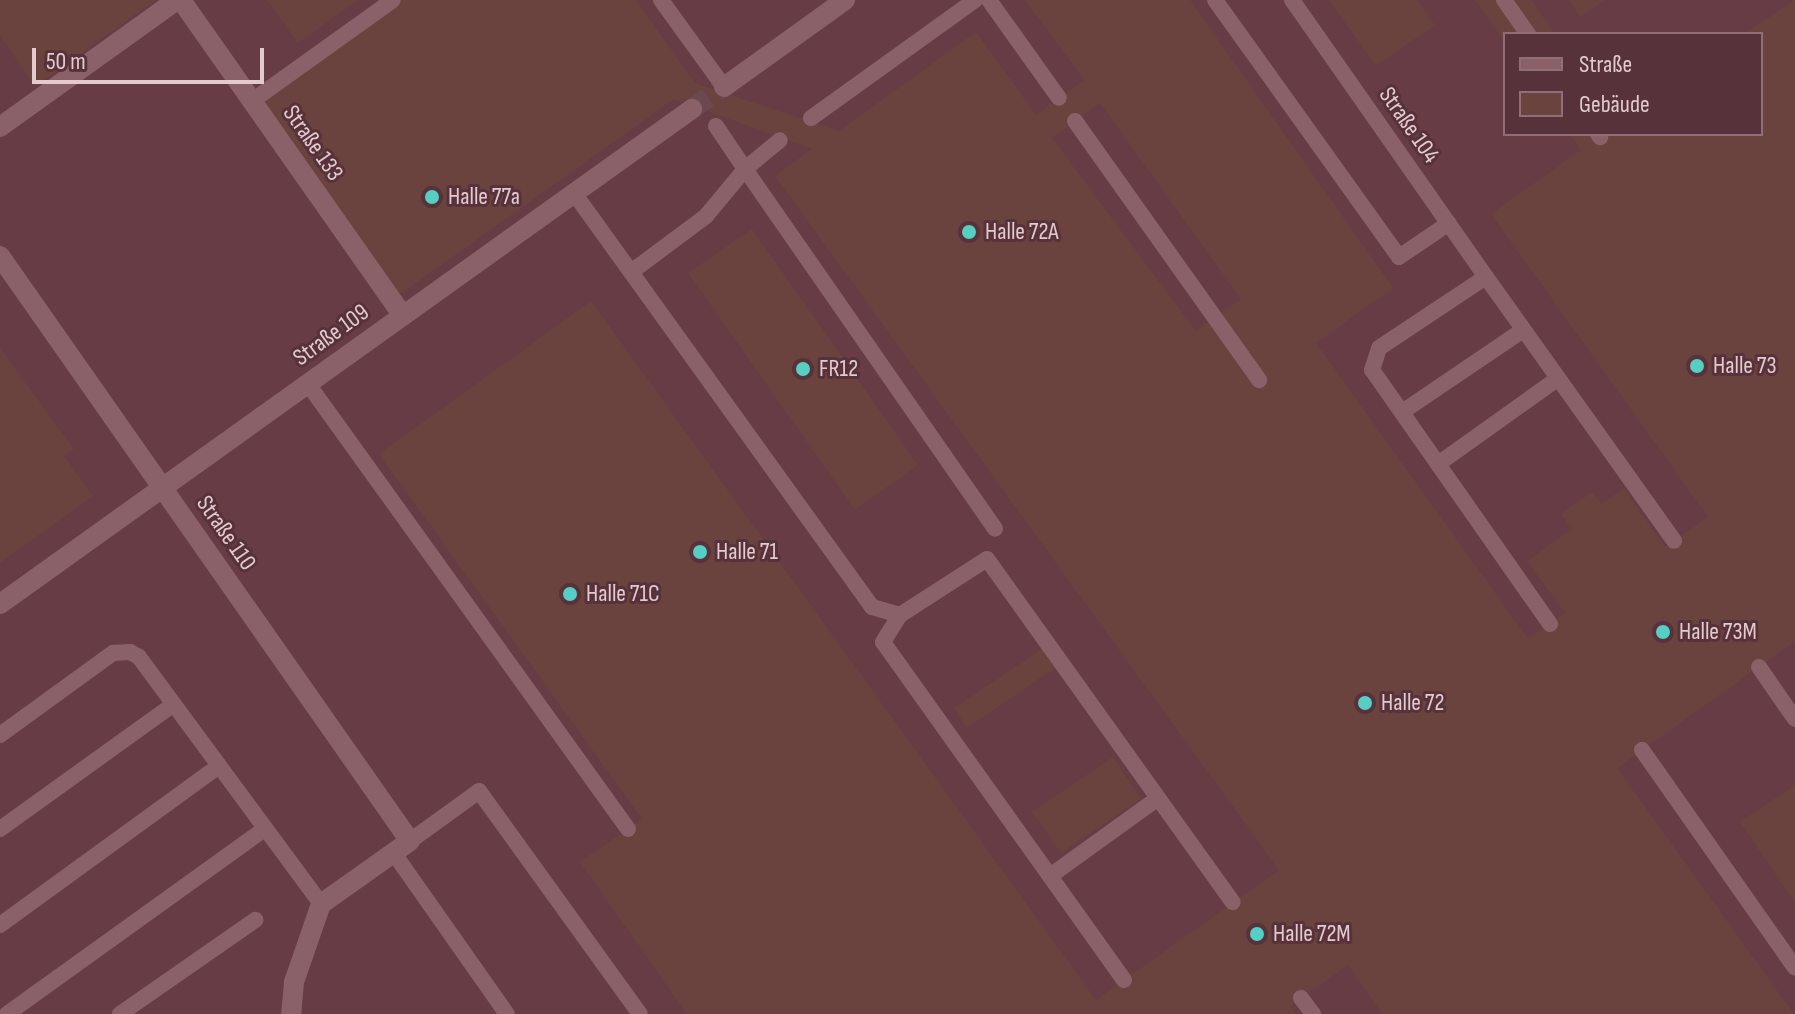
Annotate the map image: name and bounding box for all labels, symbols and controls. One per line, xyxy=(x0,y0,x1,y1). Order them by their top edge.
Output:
scale bar xyxy=(36,32,268,82)
legend xyxy=(1503,32,1763,136)
text: 50 m xyxy=(46,47,86,76)
text: Straße xyxy=(1579,50,1632,79)
street label: Straße 104 xyxy=(1373,82,1445,168)
text: Gebäude xyxy=(1579,90,1650,119)
street label: Straße 133 xyxy=(277,100,349,186)
place label: Halle 77a xyxy=(448,183,520,211)
marker: Halle 77a xyxy=(423,188,441,206)
place label: Halle 72A xyxy=(985,218,1059,246)
marker: Halle 72A xyxy=(960,223,978,241)
street label: Straße 109 xyxy=(287,298,375,372)
place label: Halle 73 xyxy=(1713,352,1777,380)
place label: FR12 xyxy=(819,355,858,383)
marker: Halle 73 xyxy=(1688,357,1706,375)
marker: FR12 xyxy=(794,360,812,378)
street label: Straße 110 xyxy=(190,490,262,576)
place label: Halle 71 xyxy=(716,538,778,566)
marker: Halle 71 xyxy=(691,543,709,561)
place label: Halle 71C xyxy=(586,580,660,608)
marker: Halle 71C xyxy=(561,585,579,603)
place label: Halle 73M xyxy=(1679,618,1757,646)
marker: Halle 73M xyxy=(1654,623,1672,641)
place label: Halle 72 xyxy=(1381,689,1444,717)
marker: Halle 72 xyxy=(1356,694,1374,712)
place label: Halle 72M xyxy=(1273,920,1351,948)
marker: Halle 72M xyxy=(1248,925,1266,943)

